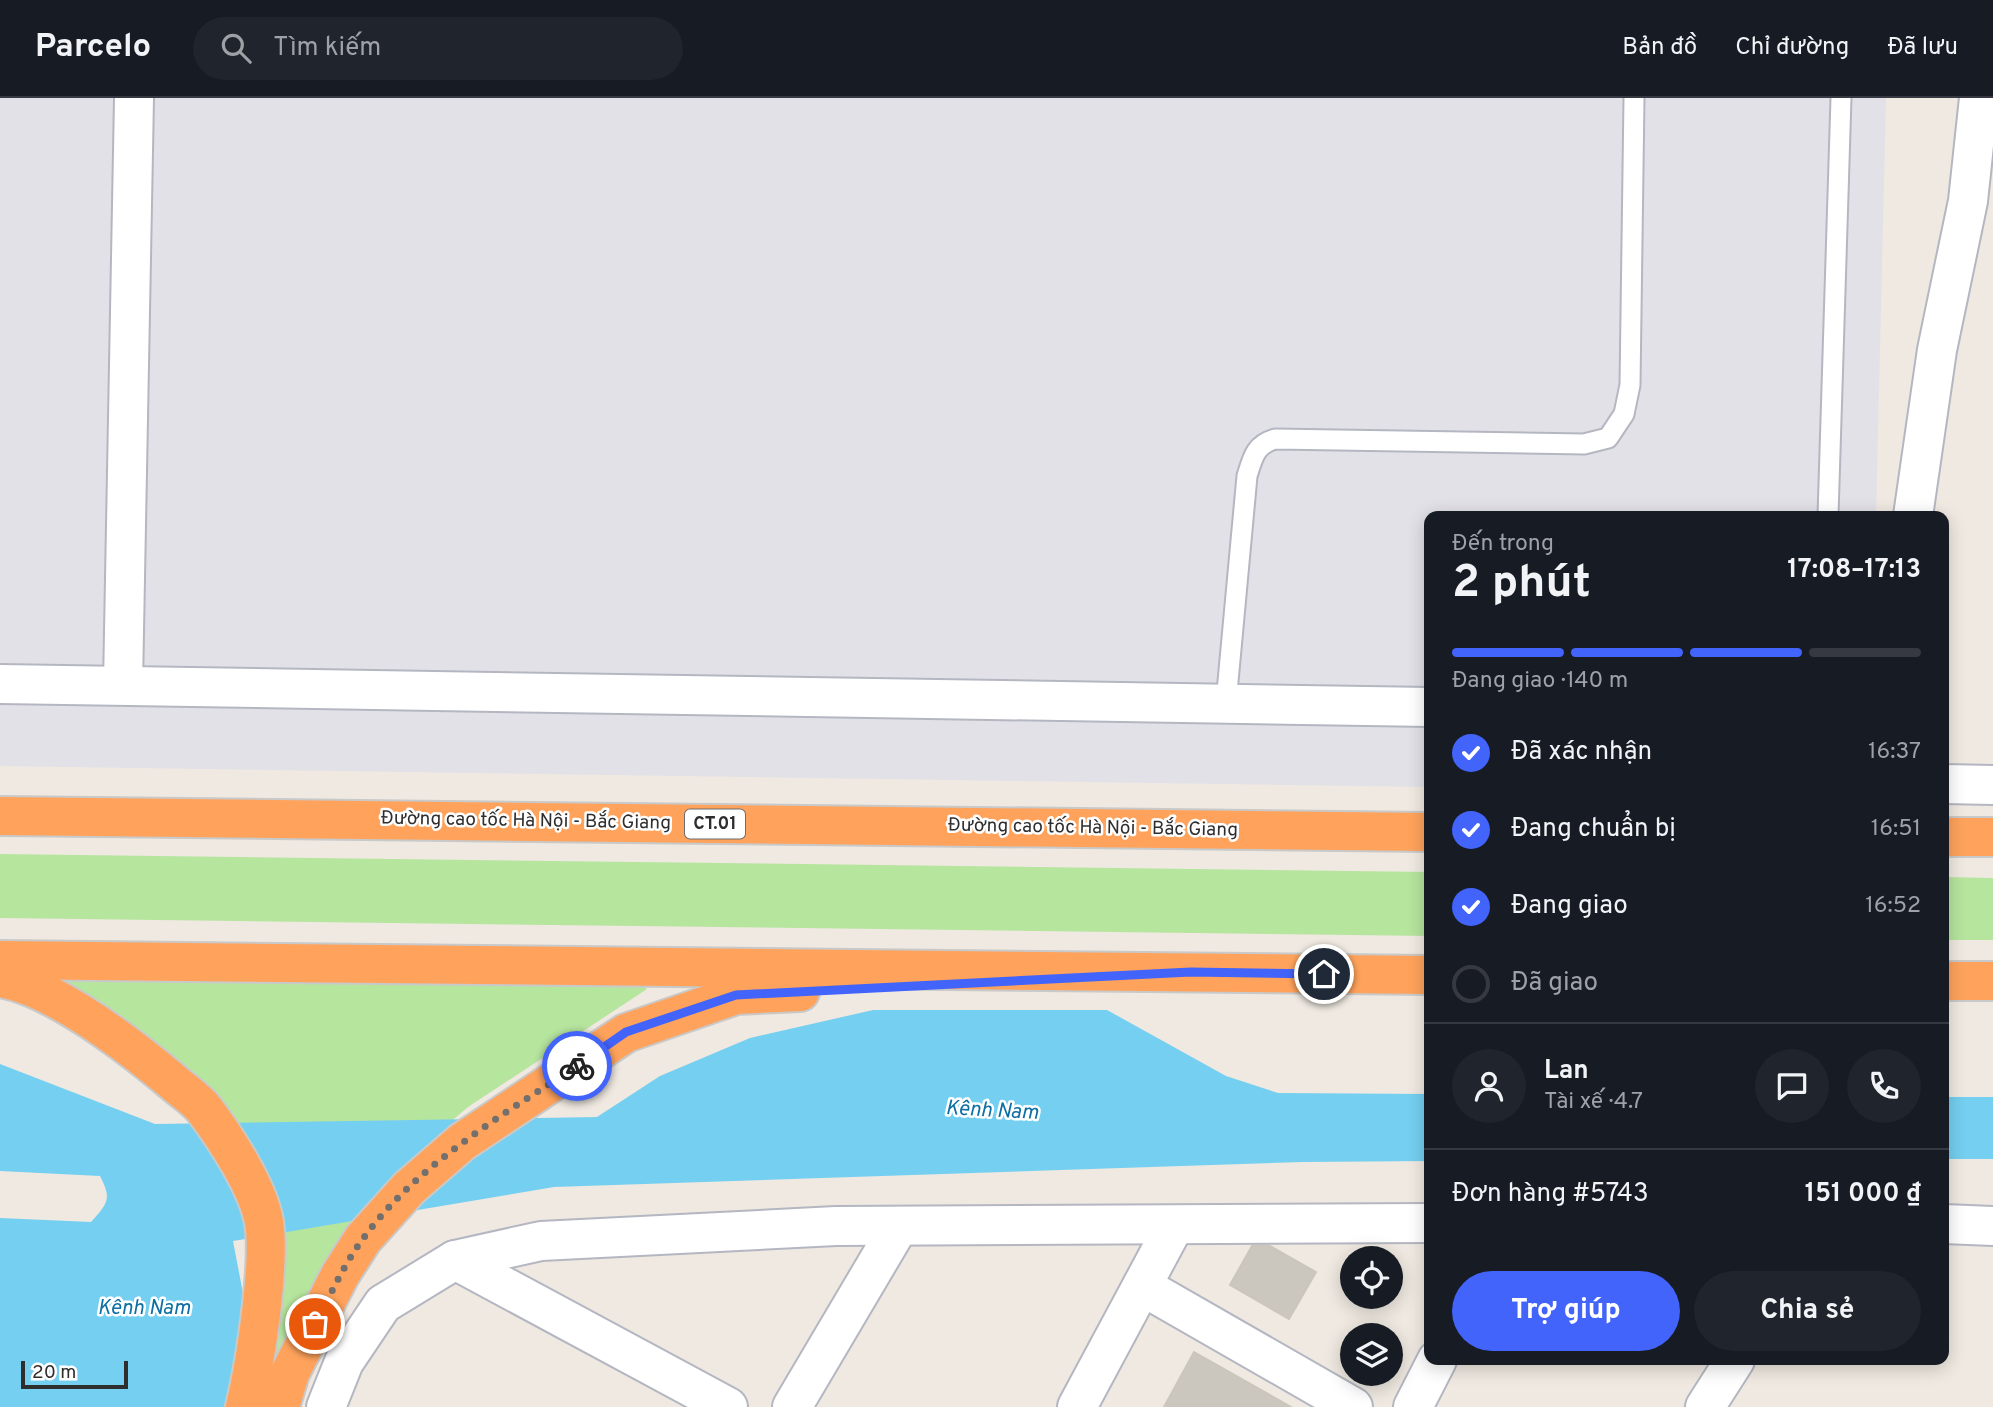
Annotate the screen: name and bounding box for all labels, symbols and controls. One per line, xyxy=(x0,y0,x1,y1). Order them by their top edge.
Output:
search box xyxy=(193,17,683,80)
text: Parcelo xyxy=(35,27,151,69)
icon: search xyxy=(217,29,255,67)
text: Tìm kiếm xyxy=(273,32,381,65)
text: Bản đồ xyxy=(1622,33,1697,63)
text: Chỉ đường xyxy=(1735,33,1849,63)
text: Đã lưu xyxy=(1887,33,1958,63)
text: Đến trong xyxy=(1452,530,1554,559)
text: 17:08–17:13 xyxy=(1787,554,1921,587)
text: 2 phút xyxy=(1452,555,1591,614)
text: Đang giao · 140 m xyxy=(1452,667,1628,696)
icon: check xyxy=(1452,734,1490,772)
text: Đã xác nhận xyxy=(1511,736,1652,769)
text: 16:37 xyxy=(1868,738,1921,767)
street label: Đường cao tốc Hà Nội - Bắc Giang xyxy=(381,805,671,836)
road number: CT.01 xyxy=(685,810,745,838)
icon: check xyxy=(1452,811,1490,849)
street label: Đường cao tốc Hà Nội - Bắc Giang xyxy=(948,812,1238,843)
text: Đang chuẩn bị xyxy=(1511,813,1676,846)
text: 16:51 xyxy=(1871,815,1921,844)
icon: check xyxy=(1452,888,1490,926)
text: Đang giao xyxy=(1511,890,1628,923)
text: 16:52 xyxy=(1865,892,1921,921)
pin xyxy=(1294,944,1354,1004)
icon: home xyxy=(1305,955,1343,993)
text: Đã giao xyxy=(1511,967,1598,1000)
courier xyxy=(542,1031,612,1101)
icon: bike xyxy=(558,1047,596,1085)
button: person xyxy=(1452,1049,1526,1123)
button: chat xyxy=(1755,1049,1829,1123)
button: phone xyxy=(1847,1049,1921,1123)
text: Lan xyxy=(1544,1055,1589,1088)
text: Tài xế · 4.7 xyxy=(1544,1088,1643,1117)
water label: Kênh Nam xyxy=(945,1095,1040,1127)
text: Đơn hàng #5743 xyxy=(1452,1178,1649,1211)
text: 151 000 ₫ xyxy=(1805,1178,1921,1211)
map controls xyxy=(1340,1246,1403,1386)
button: locate xyxy=(1340,1246,1403,1309)
button: Trợ giúp xyxy=(1452,1271,1680,1351)
button: Chia sẻ xyxy=(1694,1271,1921,1351)
pin xyxy=(285,1294,345,1354)
water label: Kênh Nam xyxy=(98,1295,191,1322)
icon: bag xyxy=(296,1305,334,1343)
button: layers xyxy=(1340,1323,1403,1386)
scale bar xyxy=(21,1358,128,1390)
text: 20 m xyxy=(32,1361,76,1385)

